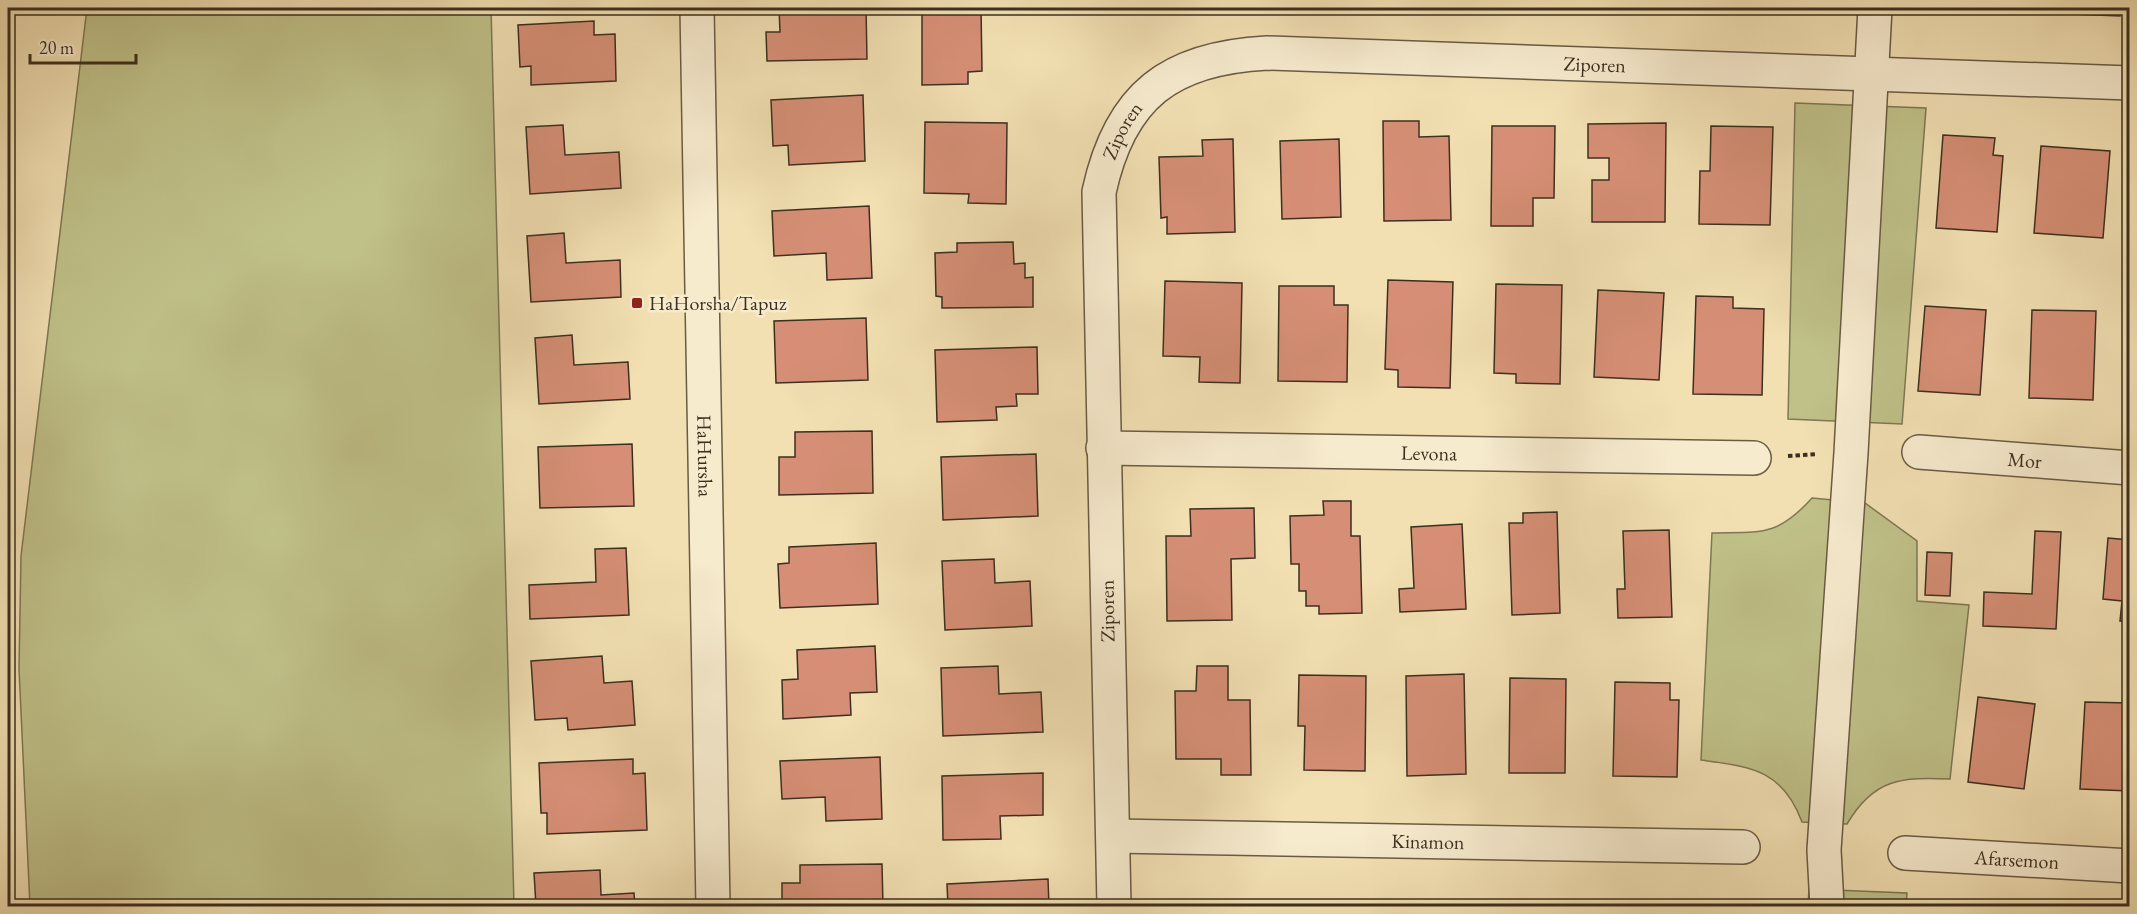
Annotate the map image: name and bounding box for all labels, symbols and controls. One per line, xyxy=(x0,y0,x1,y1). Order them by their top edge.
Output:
scale bar xyxy=(30,27,136,65)
text: 20 m xyxy=(39,36,74,59)
street label: Ziporen xyxy=(1563,50,1627,78)
street label: Ziporen xyxy=(1096,96,1148,163)
place label: HaHorsha/Tapuz xyxy=(649,290,787,316)
marker: HaHorsha/Tapuz xyxy=(630,296,644,310)
street label: HaHursha xyxy=(691,415,719,497)
street label: Levona xyxy=(1401,440,1457,466)
street label: Mor xyxy=(2007,446,2043,474)
street label: Ziporen xyxy=(1093,579,1121,642)
street label: Kinamon xyxy=(1391,828,1465,855)
street label: Afarsemon xyxy=(1973,844,2060,875)

